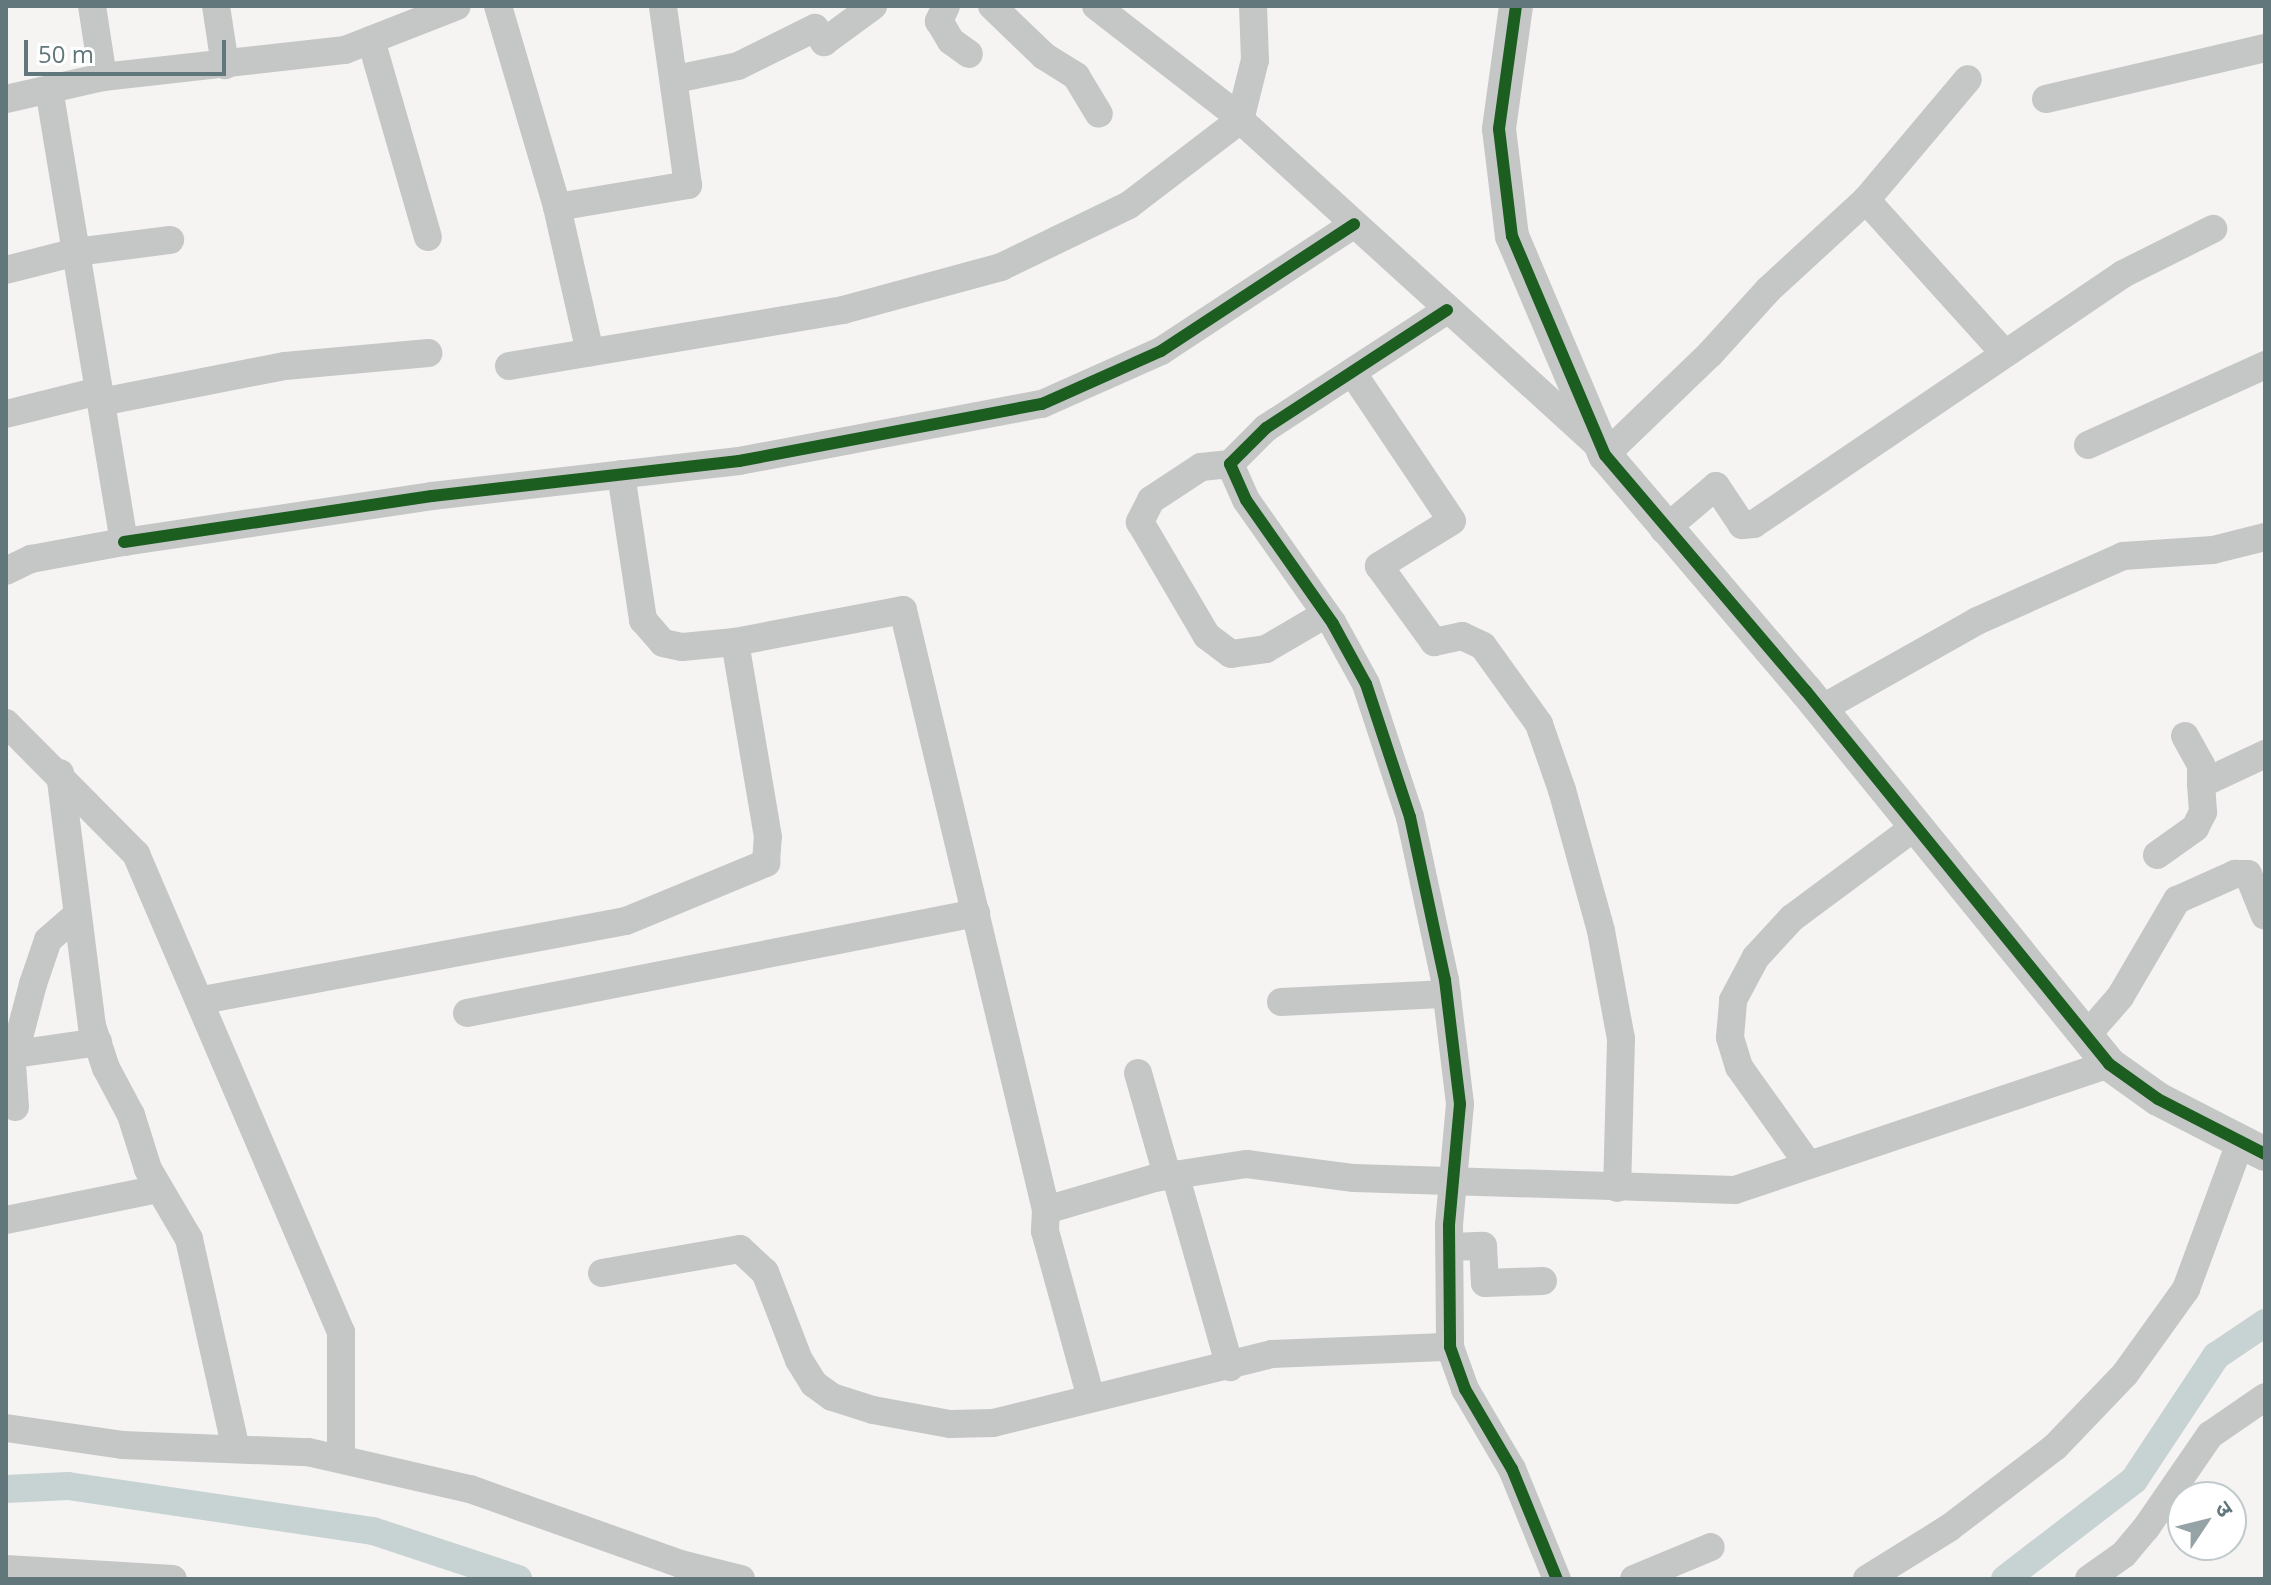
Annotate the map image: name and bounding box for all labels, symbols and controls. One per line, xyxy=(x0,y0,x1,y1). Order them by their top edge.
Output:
scale bar xyxy=(28,24,230,74)
text: 50 m xyxy=(38,37,94,70)
north arrow xyxy=(2167,1481,2247,1561)
text: उ xyxy=(2209,1495,2241,1522)

